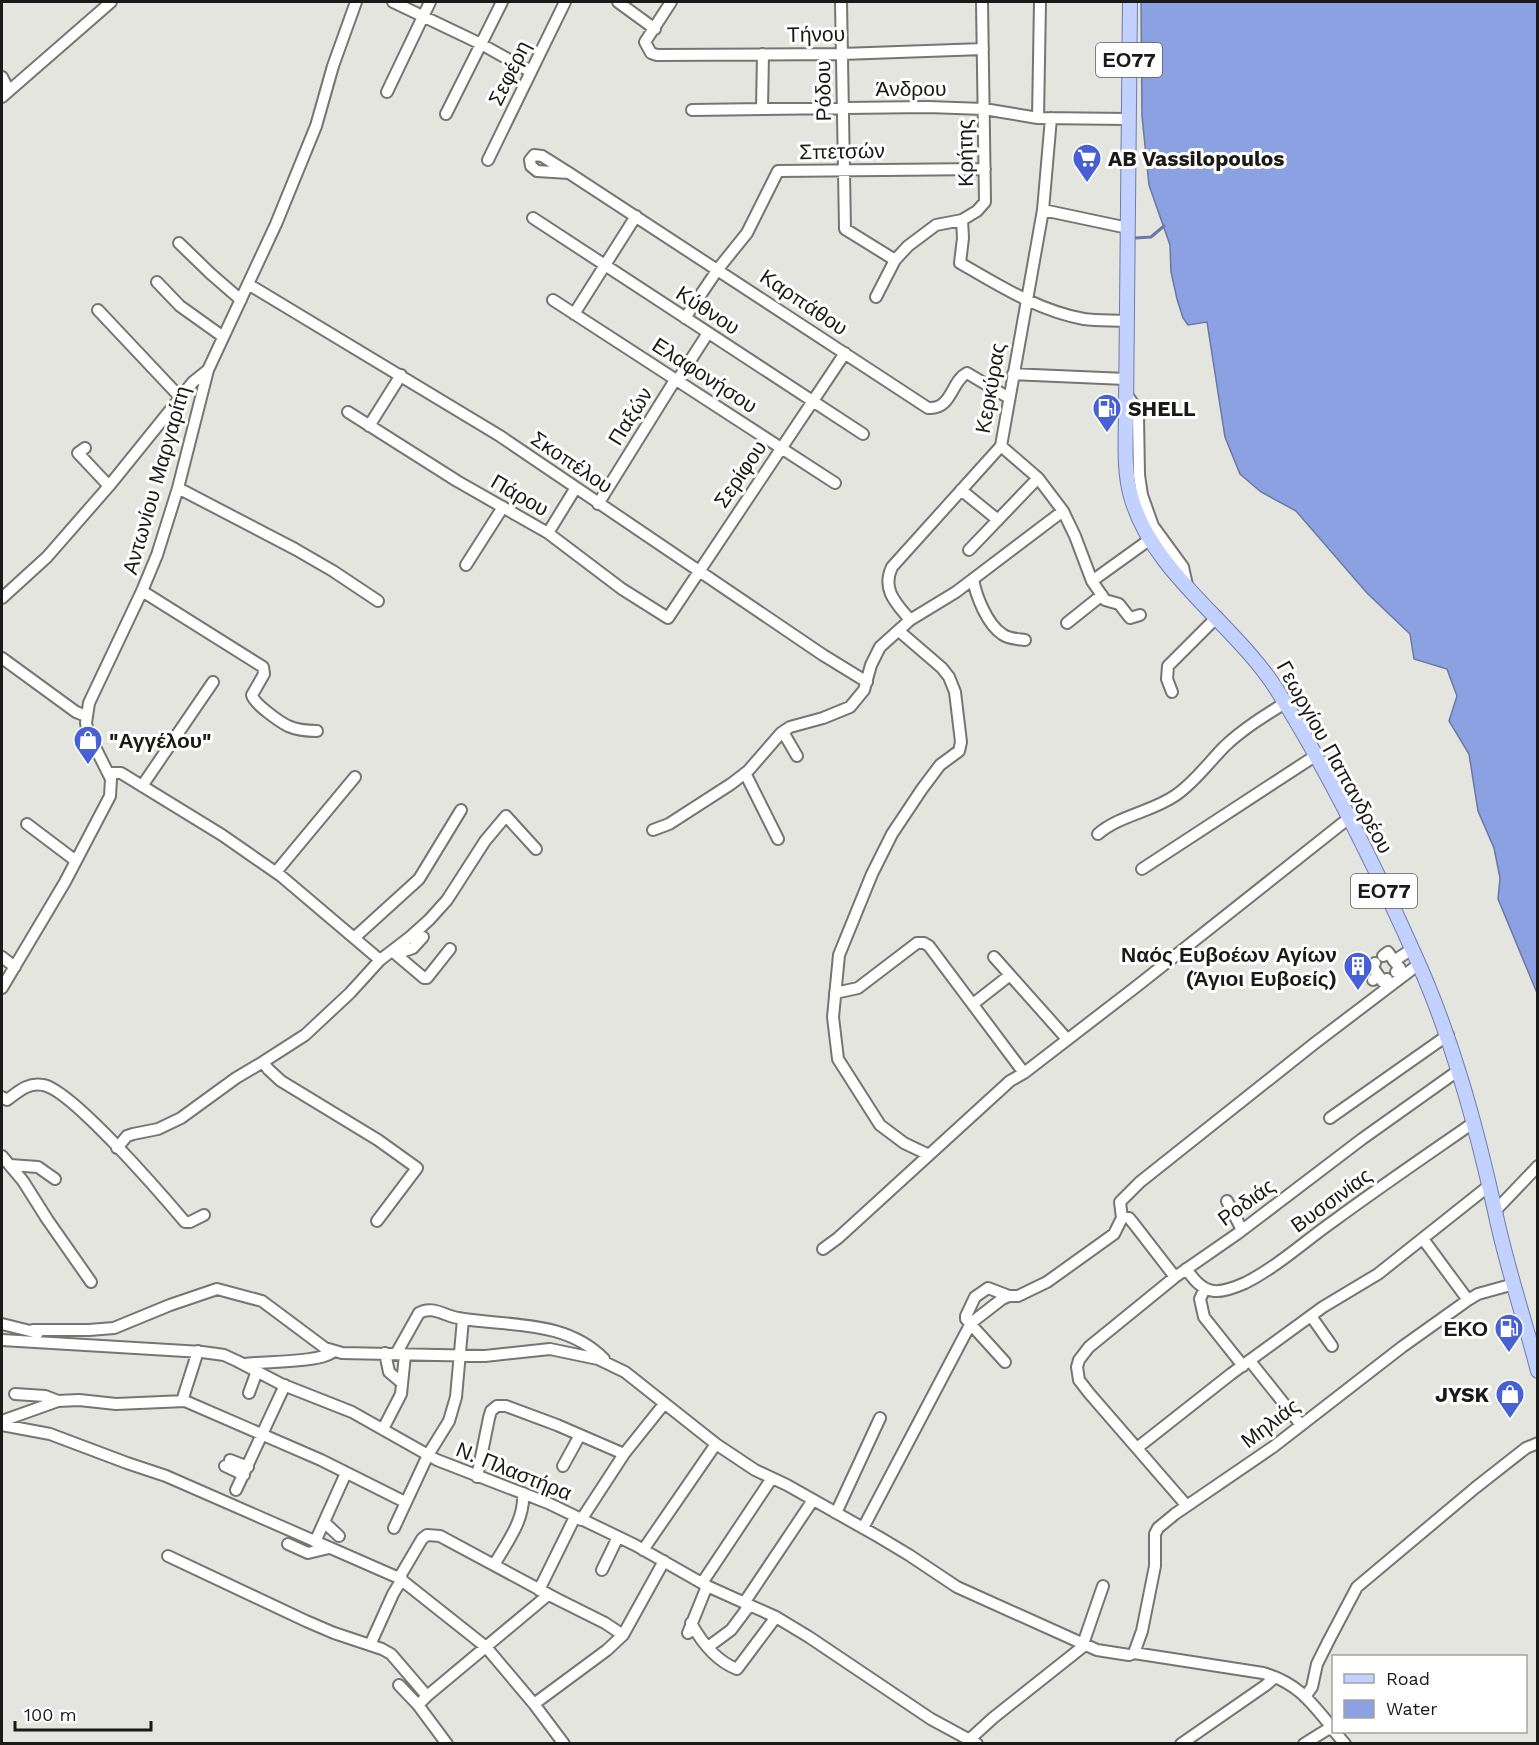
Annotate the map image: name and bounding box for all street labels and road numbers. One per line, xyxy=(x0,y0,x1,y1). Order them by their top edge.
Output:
street label: Τήνου xyxy=(787,21,845,47)
street label: Σεφέρη xyxy=(483,37,535,109)
road number: ΕΟ77 xyxy=(1096,43,1162,77)
street label: Ρόδου xyxy=(810,61,836,121)
street label: Άνδρου xyxy=(876,76,946,101)
street label: Κρήτης xyxy=(952,119,978,187)
street label: Σπετσών xyxy=(799,138,885,164)
street label: Καρπάθου xyxy=(755,264,853,340)
street label: Κύθνου xyxy=(671,280,745,340)
street label: Ελαφονήσου xyxy=(648,332,762,418)
street label: Κερκύρας xyxy=(970,341,1010,435)
street label: Παξών xyxy=(603,382,657,450)
street label: Αντωνίου Μαργαρίτη xyxy=(117,383,195,577)
street label: Σκοπέλου xyxy=(526,426,618,498)
street label: Σερίφου xyxy=(708,436,772,512)
street label: Πάρου xyxy=(487,469,553,521)
street label: Γεωργίου Παπανδρέου xyxy=(1272,656,1398,858)
road number: ΕΟ77 xyxy=(1351,874,1417,908)
street label: Βυσσινίας xyxy=(1286,1162,1376,1238)
street label: Ροδιάς xyxy=(1213,1173,1279,1231)
street label: Μηλιάς xyxy=(1236,1393,1304,1453)
street label: Ν. Πλαστήρα xyxy=(453,1436,575,1506)

